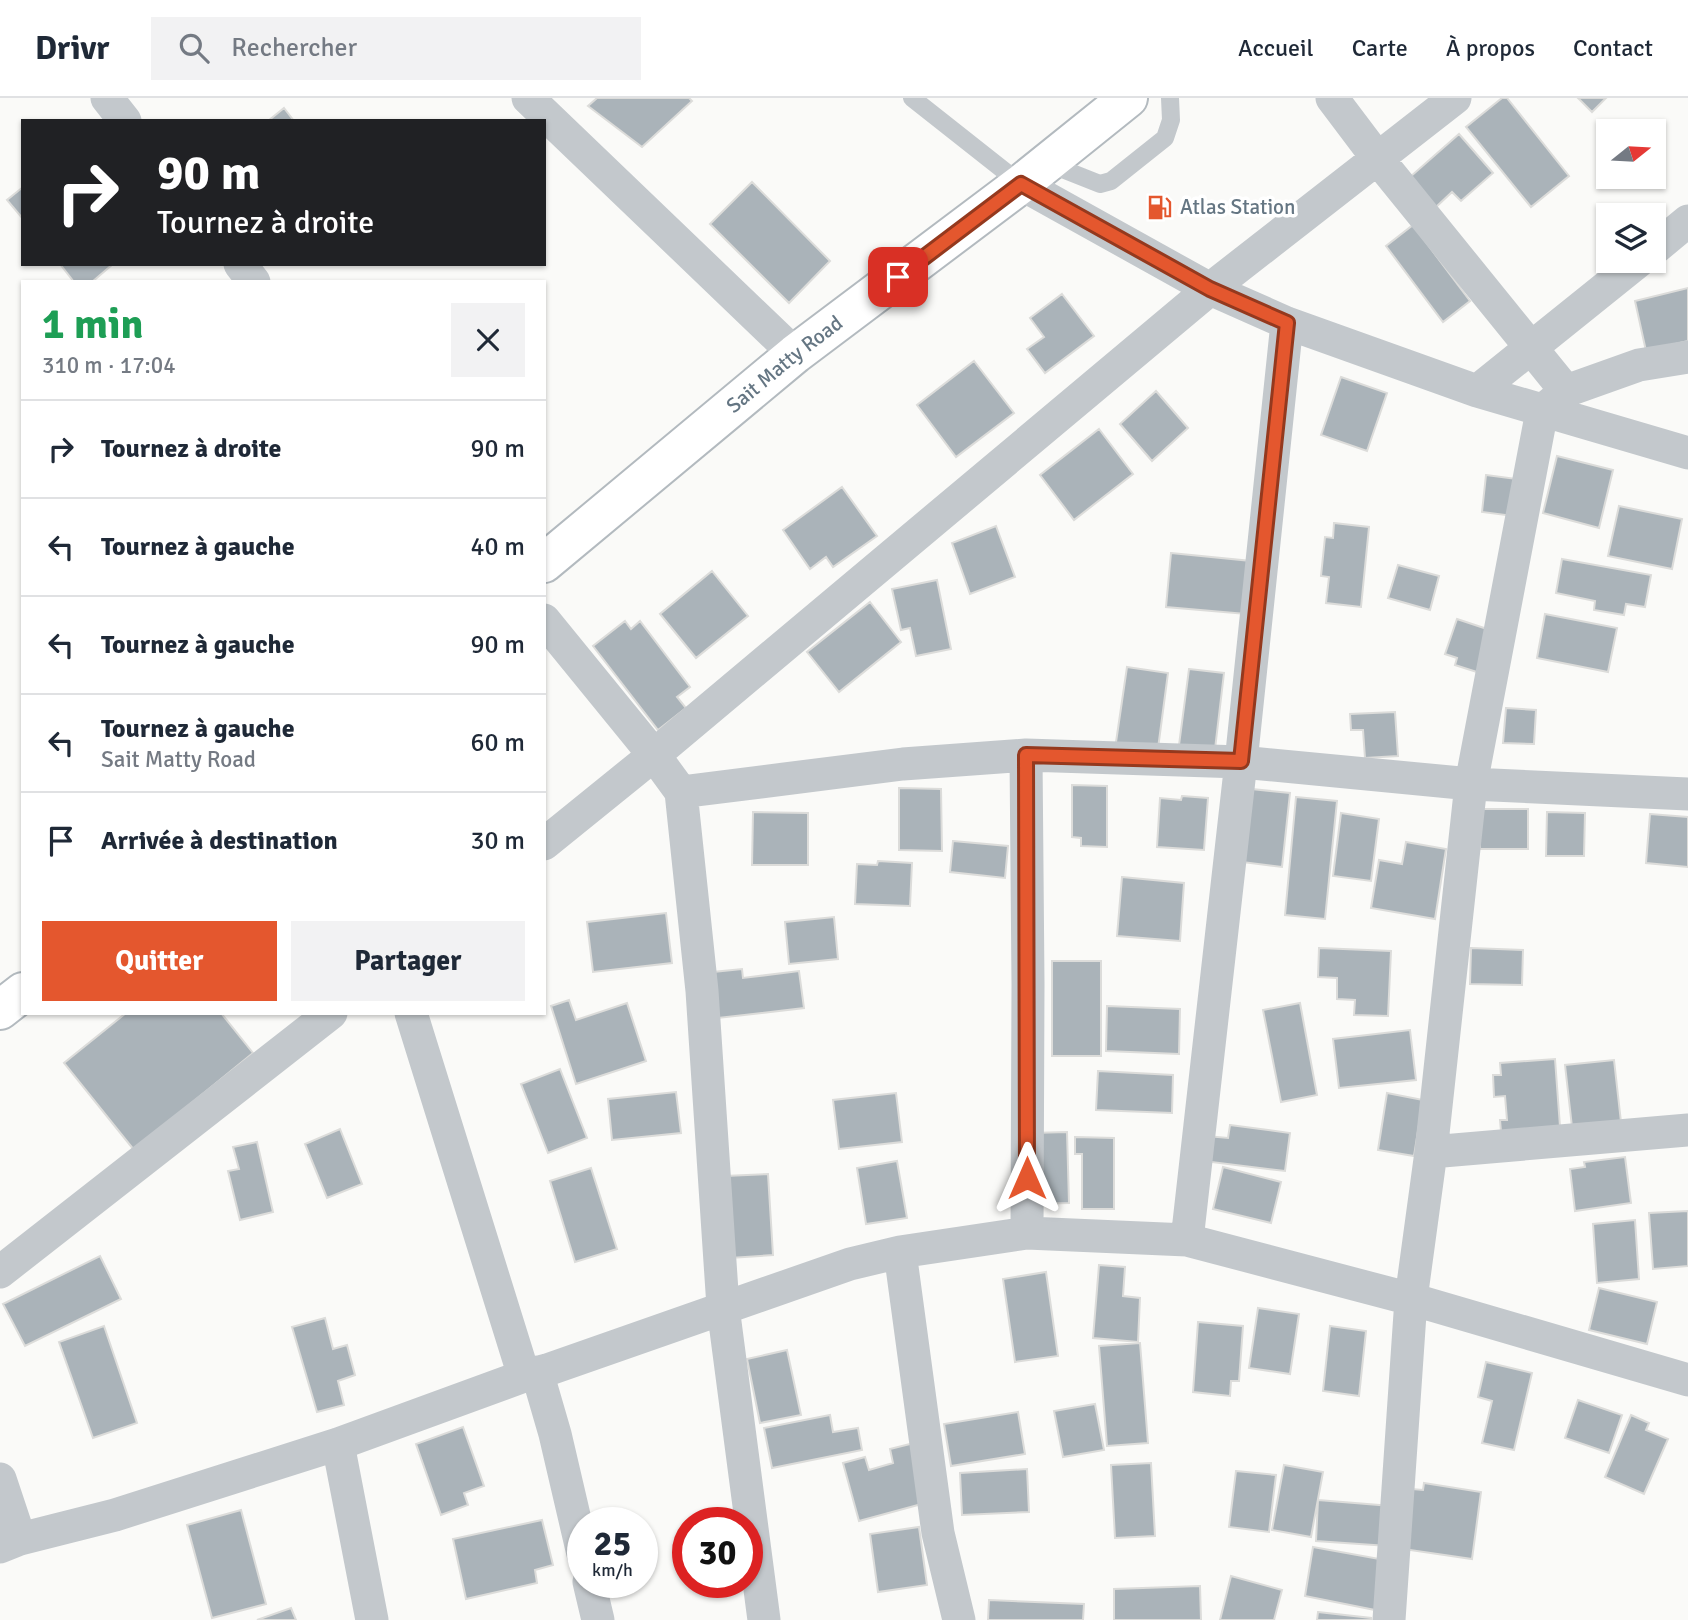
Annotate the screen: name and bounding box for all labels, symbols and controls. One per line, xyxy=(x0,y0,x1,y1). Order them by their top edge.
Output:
search box xyxy=(151,17,641,80)
text: Drivr xyxy=(35,28,109,69)
icon: search xyxy=(175,29,213,67)
text: Rechercher xyxy=(231,32,357,64)
text: Accueil xyxy=(1238,33,1314,63)
text: Carte xyxy=(1352,33,1408,63)
text: À propos xyxy=(1446,33,1535,63)
text: Contact xyxy=(1573,33,1653,63)
north arrow xyxy=(1596,119,1666,189)
map controls xyxy=(1596,119,1666,273)
text: 90 m xyxy=(157,143,260,203)
icon: right xyxy=(42,147,133,238)
fuel station icon: Atlas Station xyxy=(1146,193,1174,221)
place label: Atlas Station xyxy=(1180,194,1296,220)
text: Tournez à droite xyxy=(157,203,374,242)
button: layers xyxy=(1596,203,1666,273)
pin xyxy=(868,247,928,307)
icon: arrive xyxy=(879,258,917,296)
text: 1 min xyxy=(42,299,143,350)
button: close xyxy=(451,303,525,377)
street label: Sait Matty Road xyxy=(721,310,848,419)
text: 310 m · 17:04 xyxy=(42,351,176,380)
icon: right xyxy=(42,430,80,468)
text: Tournez à droite xyxy=(101,433,281,465)
text: 90 m xyxy=(470,433,525,465)
icon: left xyxy=(42,528,80,566)
text: Tournez à gauche xyxy=(101,531,295,563)
text: 40 m xyxy=(470,531,525,563)
icon: left xyxy=(42,626,80,664)
text: Tournez à gauche xyxy=(101,629,295,661)
text: 90 m xyxy=(470,629,525,661)
text: Tournez à gauche xyxy=(101,713,295,745)
icon: left xyxy=(42,724,80,762)
text: 60 m xyxy=(470,727,525,759)
text: Sait Matty Road xyxy=(101,745,256,774)
icon: arrive xyxy=(42,822,80,860)
text: Arrivée à destination xyxy=(101,825,338,857)
text: 30 m xyxy=(470,825,525,857)
button: Quitter xyxy=(42,921,277,1001)
button: Partager xyxy=(291,921,525,1001)
position arrow xyxy=(990,1141,1064,1215)
speed limit sign: 30 xyxy=(672,1507,763,1598)
text: 25 xyxy=(594,1522,631,1565)
text: km/h xyxy=(592,1559,633,1581)

